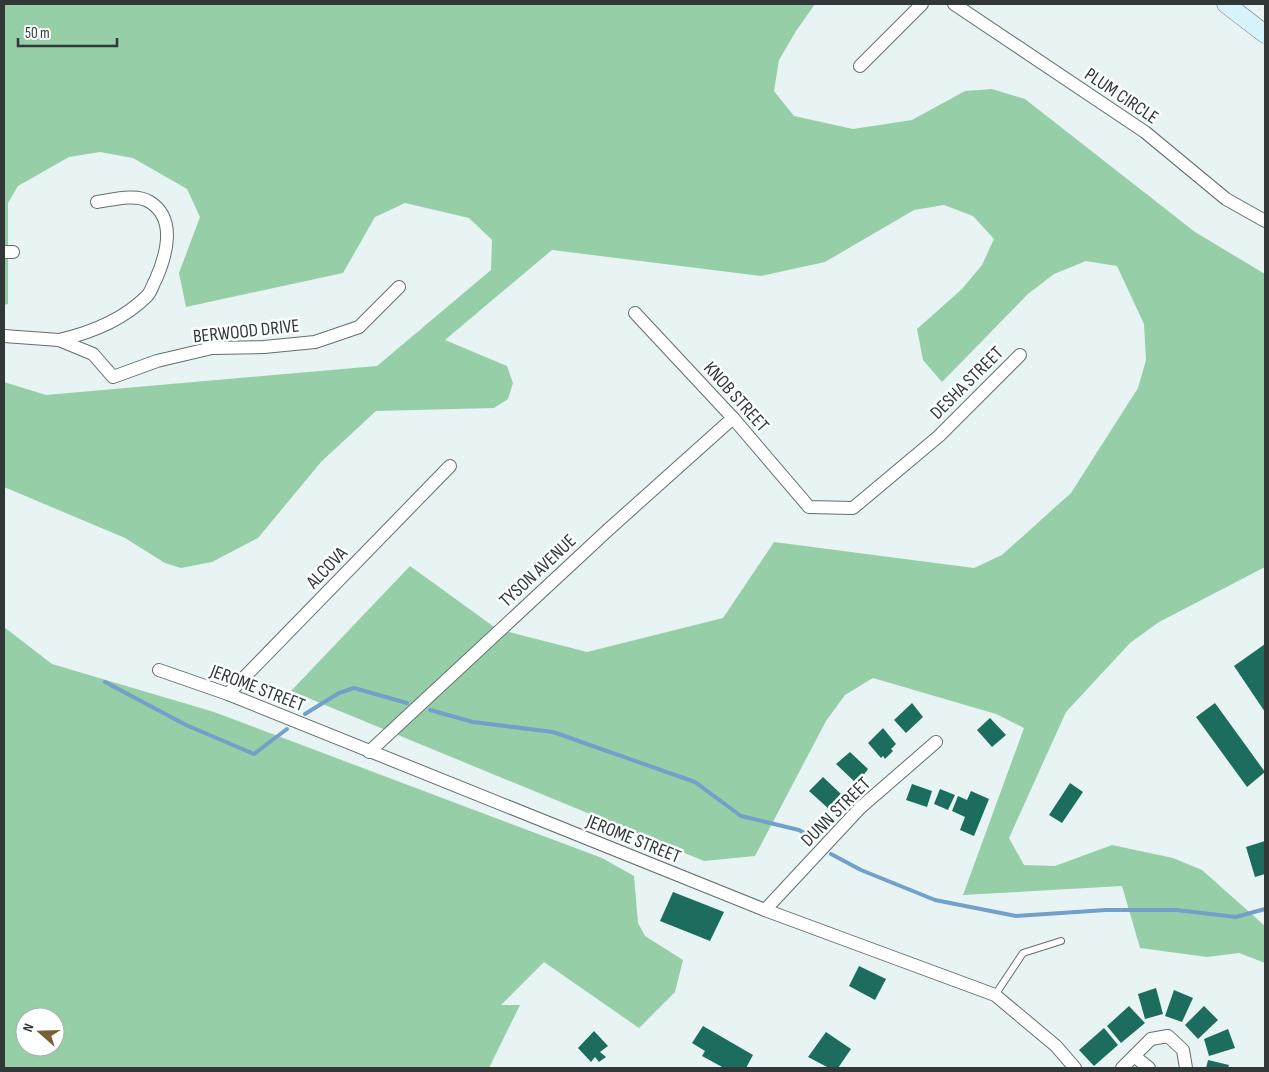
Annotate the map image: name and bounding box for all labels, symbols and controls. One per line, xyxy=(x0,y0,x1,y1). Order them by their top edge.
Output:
scale bar xyxy=(18,15,116,47)
text: 50 m xyxy=(25,24,50,43)
street label: PLUM CIRCLE xyxy=(1080,63,1163,129)
street label: BERWOOD DRIVE xyxy=(192,314,300,349)
street label: DESHA STREET xyxy=(926,342,1009,424)
street label: KNOB STREET xyxy=(698,357,774,437)
street label: TYSON AVENUE xyxy=(495,530,581,612)
street label: ALCOVA xyxy=(301,542,353,594)
street label: JEROME STREET xyxy=(206,659,308,717)
street label: DUNN STREET xyxy=(796,772,876,852)
street label: JEROME STREET xyxy=(582,810,684,869)
north arrow xyxy=(15,1007,65,1057)
text: N xyxy=(19,1021,38,1034)

